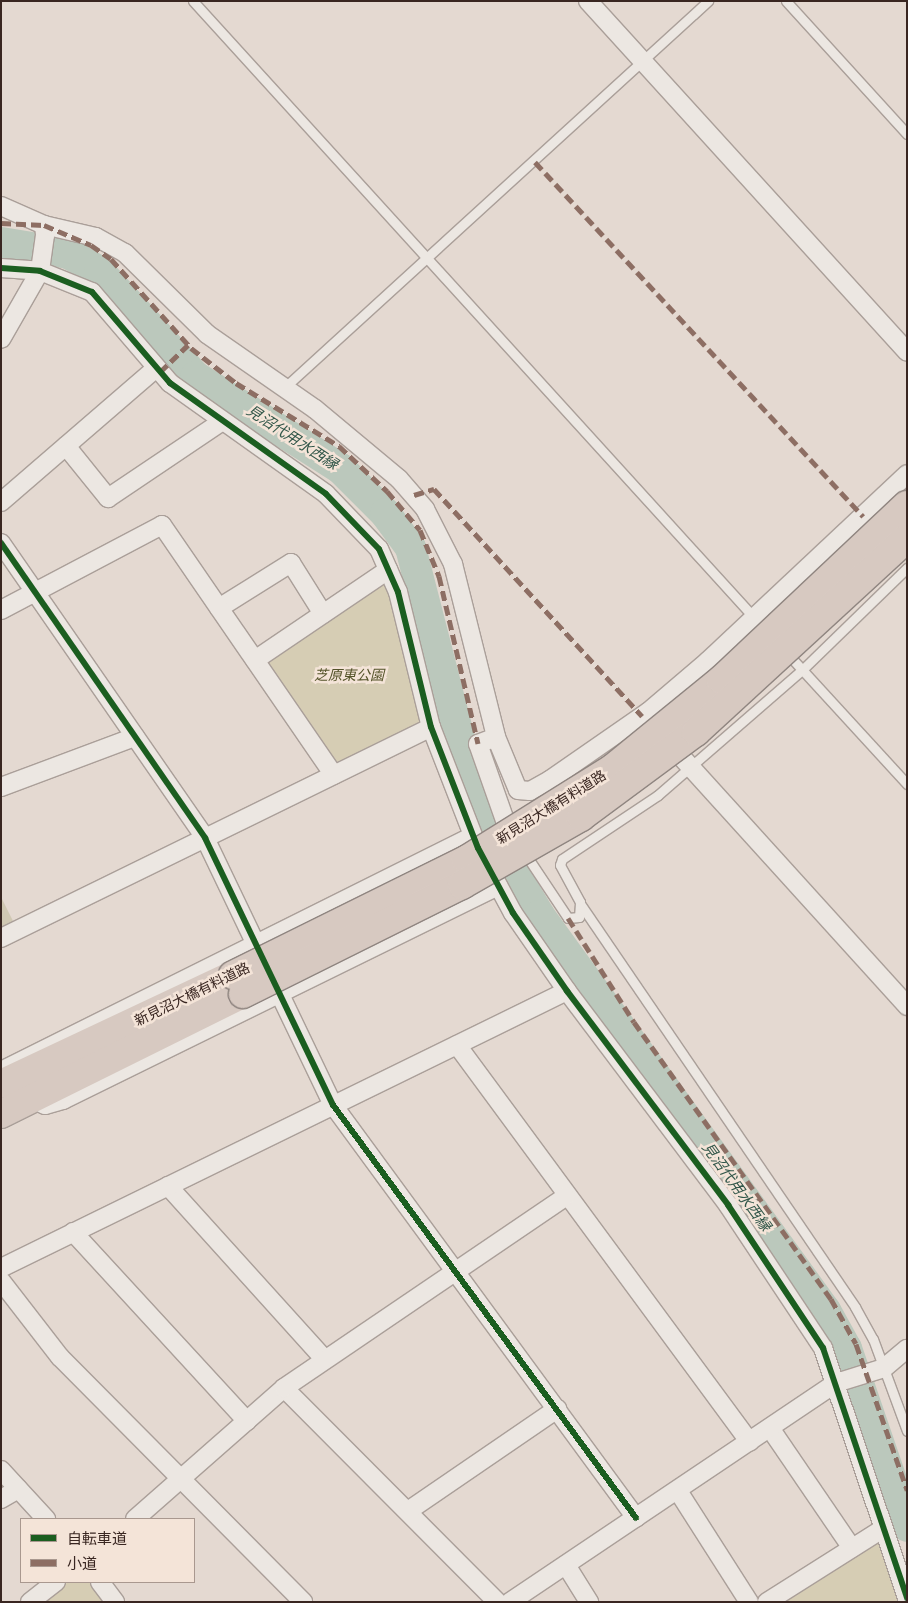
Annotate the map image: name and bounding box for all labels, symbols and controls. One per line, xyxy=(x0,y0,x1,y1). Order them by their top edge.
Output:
water label: 見沼代用水西縁 xyxy=(243,402,341,474)
park label: 芝原東公園 xyxy=(314,667,384,683)
street label: 新見沼大橋有料道路 xyxy=(493,766,609,848)
street label: 新見沼大橋有料道路 xyxy=(132,959,252,1029)
water label: 見沼代用水西縁 xyxy=(698,1139,774,1235)
legend xyxy=(20,1518,195,1583)
text: 自転車道 xyxy=(67,1531,127,1547)
text: 小道 xyxy=(67,1556,97,1572)

